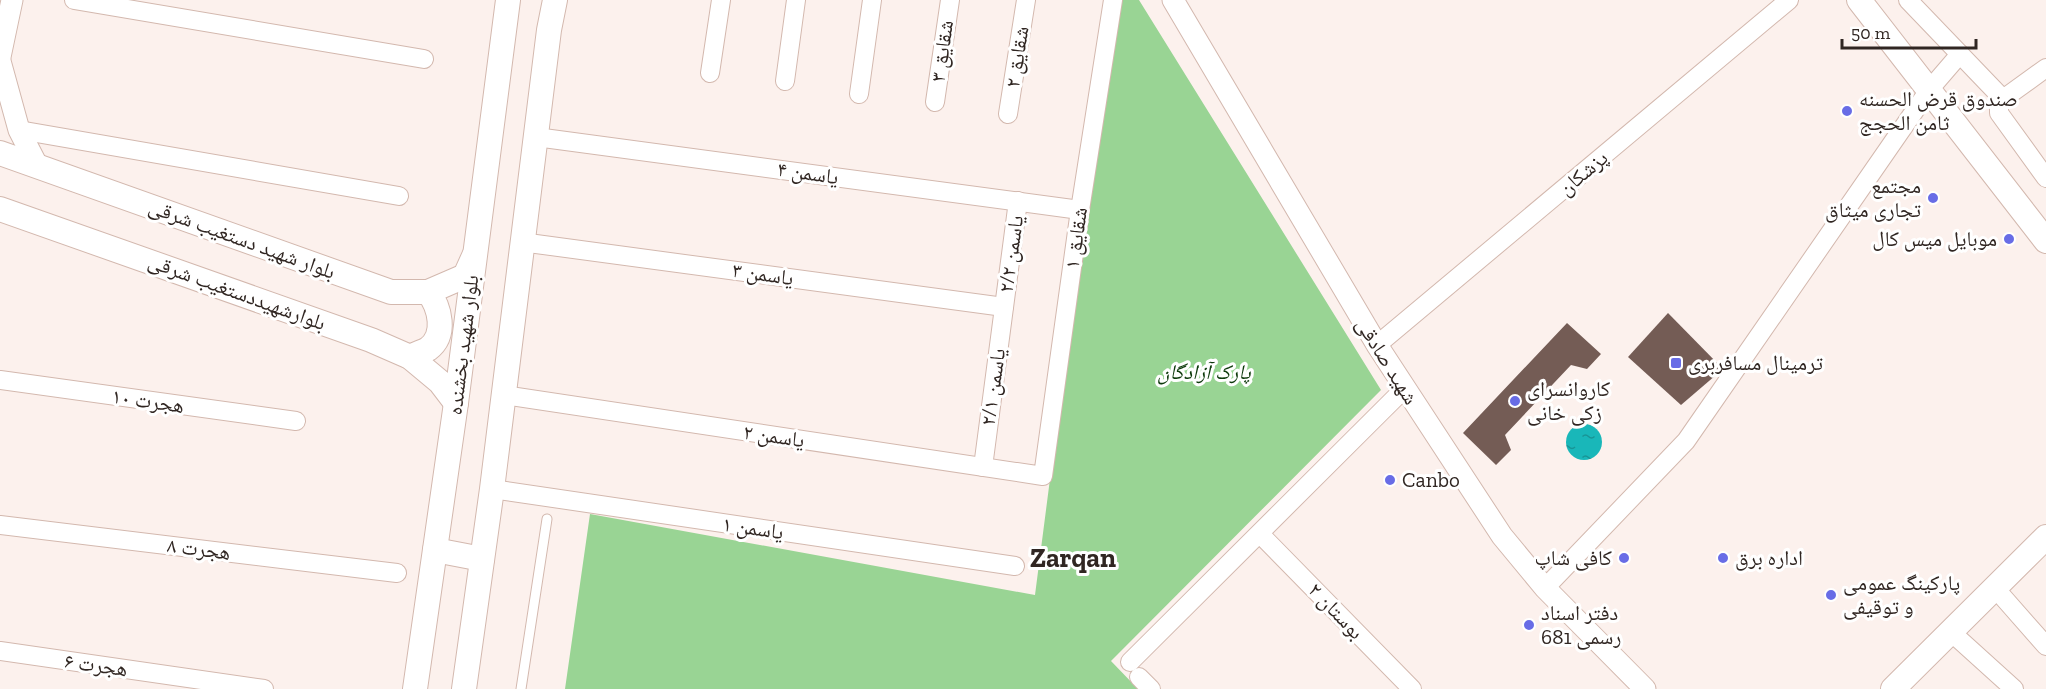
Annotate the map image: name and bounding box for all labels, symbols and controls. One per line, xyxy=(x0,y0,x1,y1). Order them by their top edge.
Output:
scale bar xyxy=(1842,12,1976,50)
street label: شقایق ۳ xyxy=(925,18,959,84)
text: 50 m xyxy=(1851,22,1891,44)
street label: شقایق ۲ xyxy=(999,24,1035,90)
place label: صندوق قرض الحسنه ثامن الحجج xyxy=(1859,86,2018,136)
marker: صندوق قرض الحسنه ثامن الحجج xyxy=(1840,104,1854,118)
street label: پزشکان xyxy=(1553,145,1613,201)
street label: یاسمن ۴ xyxy=(776,156,840,190)
place label: مجتمع تجاری میثاق xyxy=(1825,173,1921,223)
marker: مجتمع تجاری میثاق xyxy=(1926,191,1940,205)
street label: بلوار شهید دستغیب شرقی xyxy=(145,193,339,285)
street label: شقایق ۱ xyxy=(1059,205,1093,271)
street label: یاسمن ۲/۲ xyxy=(993,214,1029,294)
place label: موبایل میس کال xyxy=(1872,226,1997,252)
marker: موبایل میس کال xyxy=(2002,232,2016,246)
street label: بلوارشهیددستغیب شرقی xyxy=(145,248,329,336)
street label: یاسمن ۳ xyxy=(731,257,795,291)
street label: بلوار شهید بخشنده xyxy=(442,273,484,416)
street label: شهید صادقی xyxy=(1350,313,1424,409)
street label: یاسمن ۲/۱ xyxy=(975,347,1011,427)
place label: ترمینال مسافربری xyxy=(1688,350,1823,375)
marker: ترمینال مسافربری xyxy=(1669,356,1683,370)
park label: پارک آزادگان xyxy=(1157,359,1252,385)
place label: کاروانسرای زکی خانی xyxy=(1527,376,1610,426)
street label: هجرت ۱۰ xyxy=(110,383,186,418)
marker: کاروانسرای زکی خانی xyxy=(1508,394,1522,408)
street label: یاسمن ۲ xyxy=(742,419,806,453)
place label: Canbo xyxy=(1402,467,1460,492)
marker: Canbo xyxy=(1383,473,1397,487)
street label: یاسمن ۱ xyxy=(721,511,785,545)
street label: هجرت ۸ xyxy=(166,532,232,565)
district label: Zarqan xyxy=(1030,542,1116,574)
place label: کافی شاپ xyxy=(1535,545,1612,571)
place label: اداره برق xyxy=(1735,545,1803,571)
marker: کافی شاپ xyxy=(1617,551,1631,565)
marker: اداره برق xyxy=(1716,551,1730,565)
place label: پارکینگ عمومی و توقیفی xyxy=(1843,570,1960,620)
street label: بوستان ۲ xyxy=(1303,577,1369,644)
marker: پارکینگ عمومی و توقیفی xyxy=(1824,588,1838,602)
place label: دفتر اسناد رسمی 681 xyxy=(1541,600,1621,650)
marker: دفتر اسناد رسمی 681 xyxy=(1522,618,1536,632)
street label: هجرت ۶ xyxy=(63,648,129,681)

